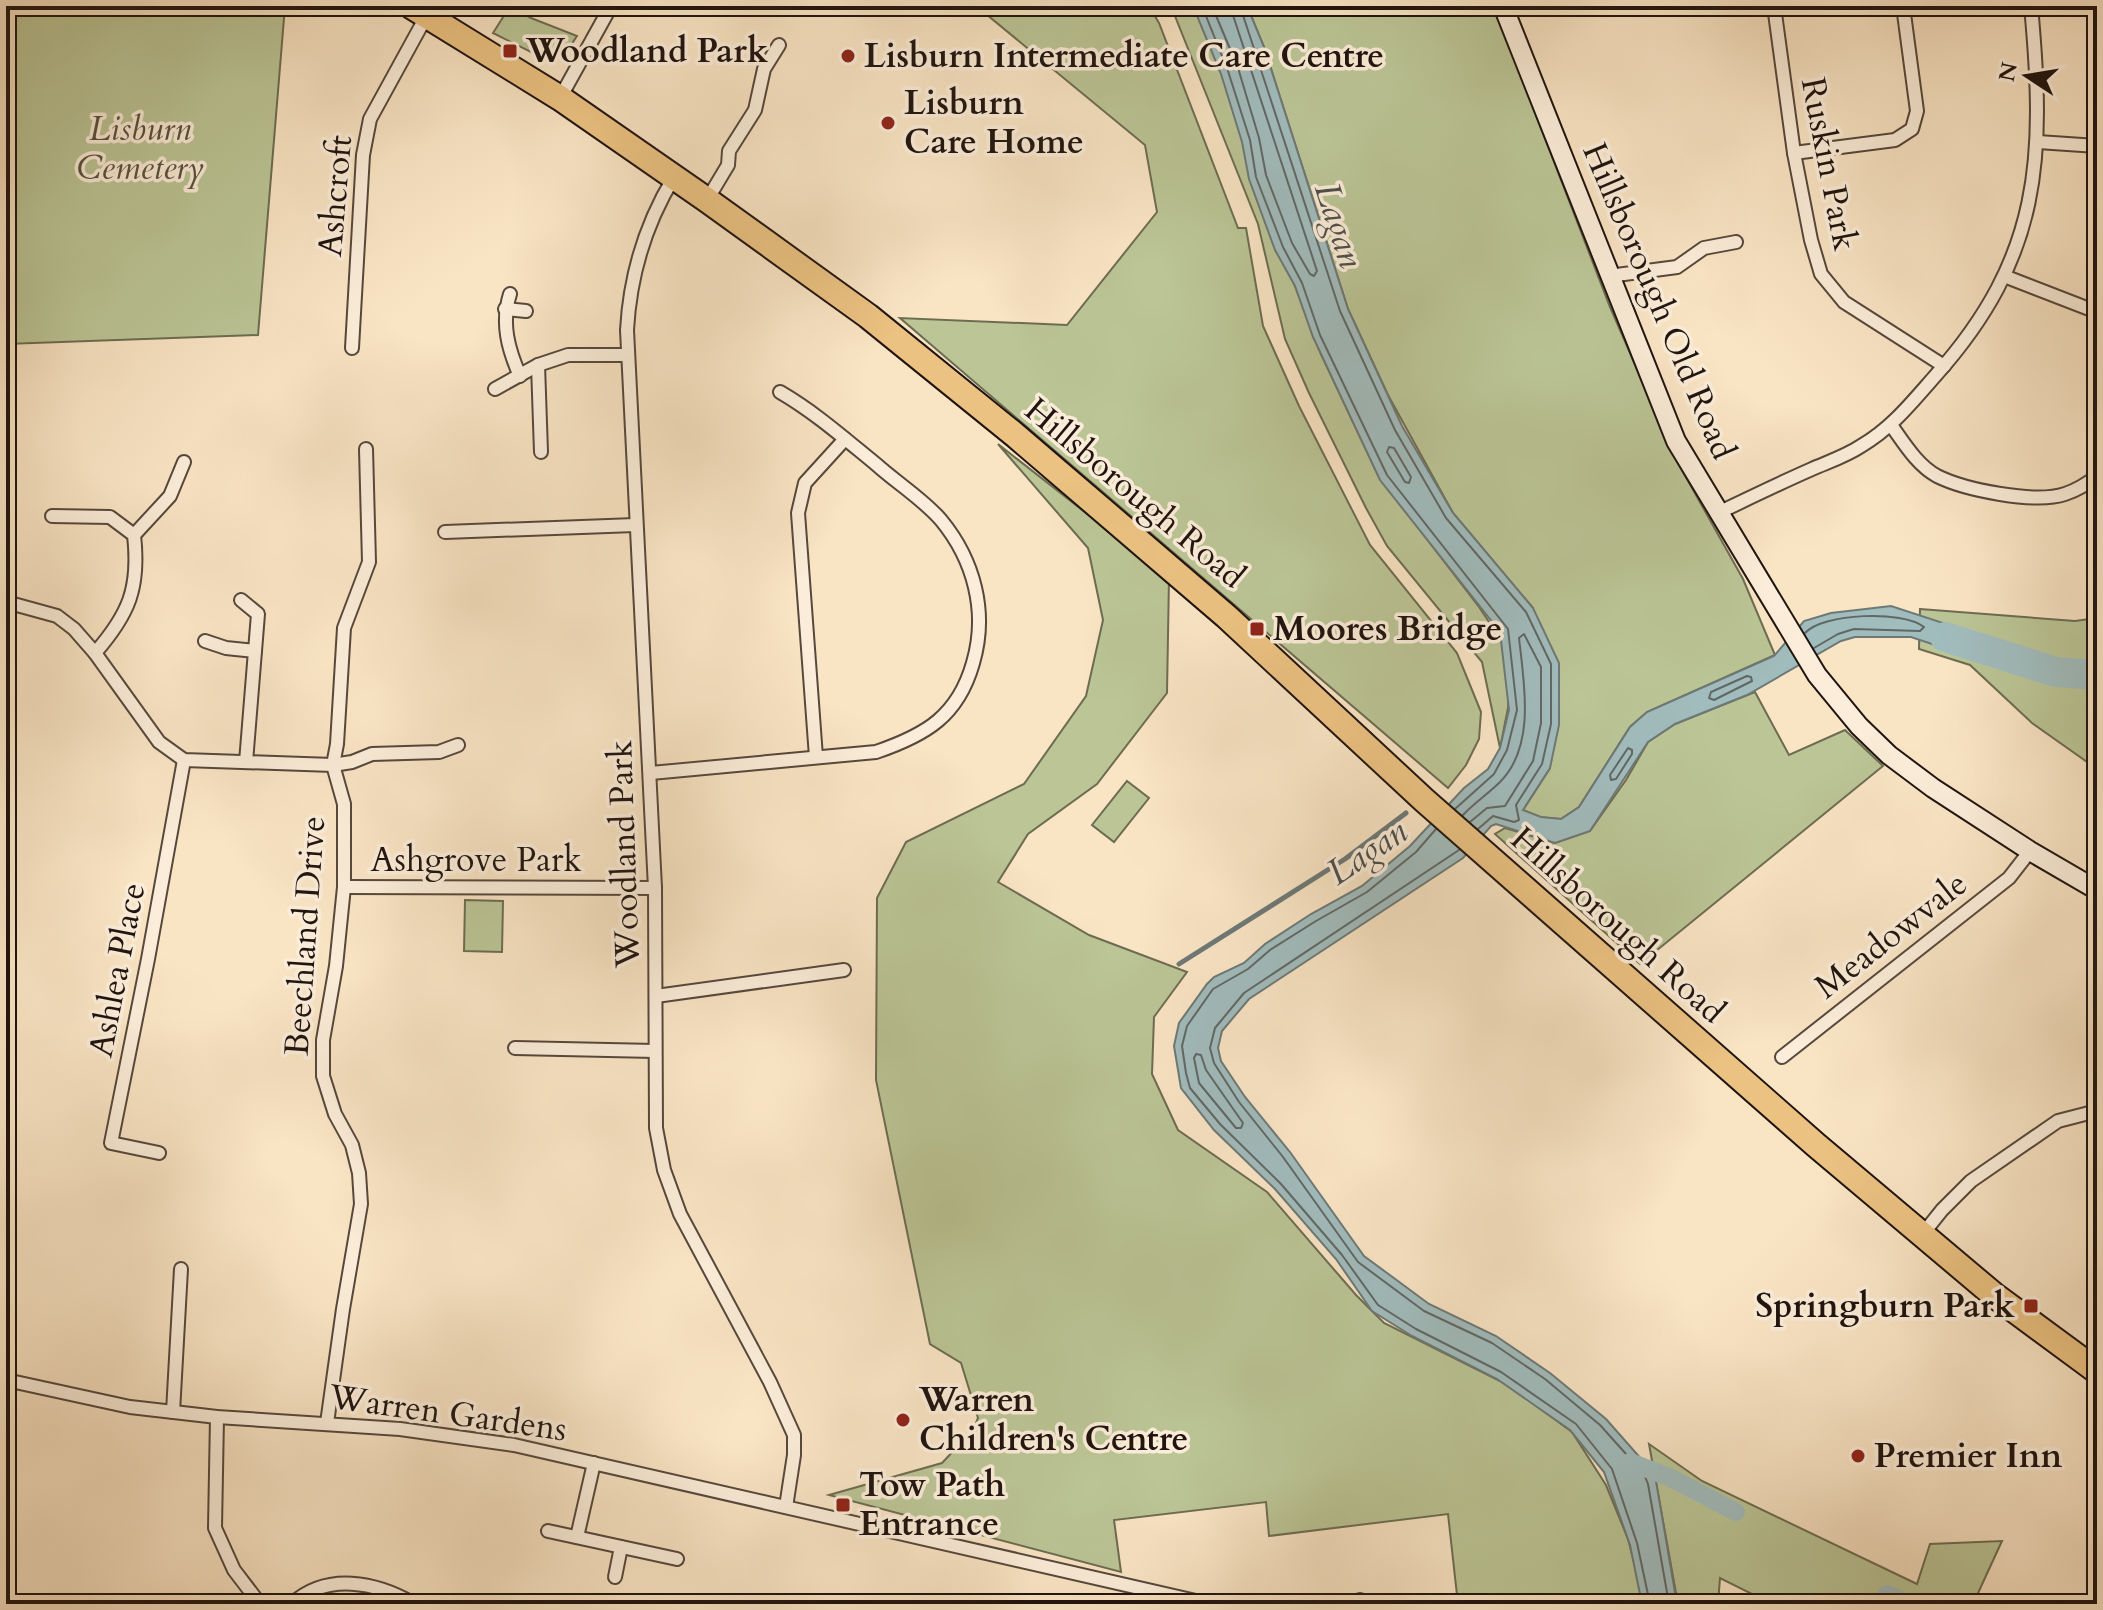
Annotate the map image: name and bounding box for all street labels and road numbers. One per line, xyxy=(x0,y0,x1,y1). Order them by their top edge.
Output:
street label: Ruskin Park xyxy=(1790,74,1868,255)
street label: Ashcroft xyxy=(307,133,363,259)
street label: Hillsborough Old Road xyxy=(1571,136,1747,466)
street label: Hillsborough Road xyxy=(1015,387,1255,599)
street label: Woodland Park xyxy=(597,739,651,970)
street label: Beechland Drive xyxy=(274,815,336,1057)
street label: Hillsborough Road xyxy=(1501,816,1735,1034)
street label: Ashgrove Park xyxy=(370,837,582,883)
street label: Meadowvale xyxy=(1805,861,1977,1009)
street label: Ashlea Place xyxy=(78,879,156,1061)
street label: Warren Gardens xyxy=(325,1373,570,1452)

